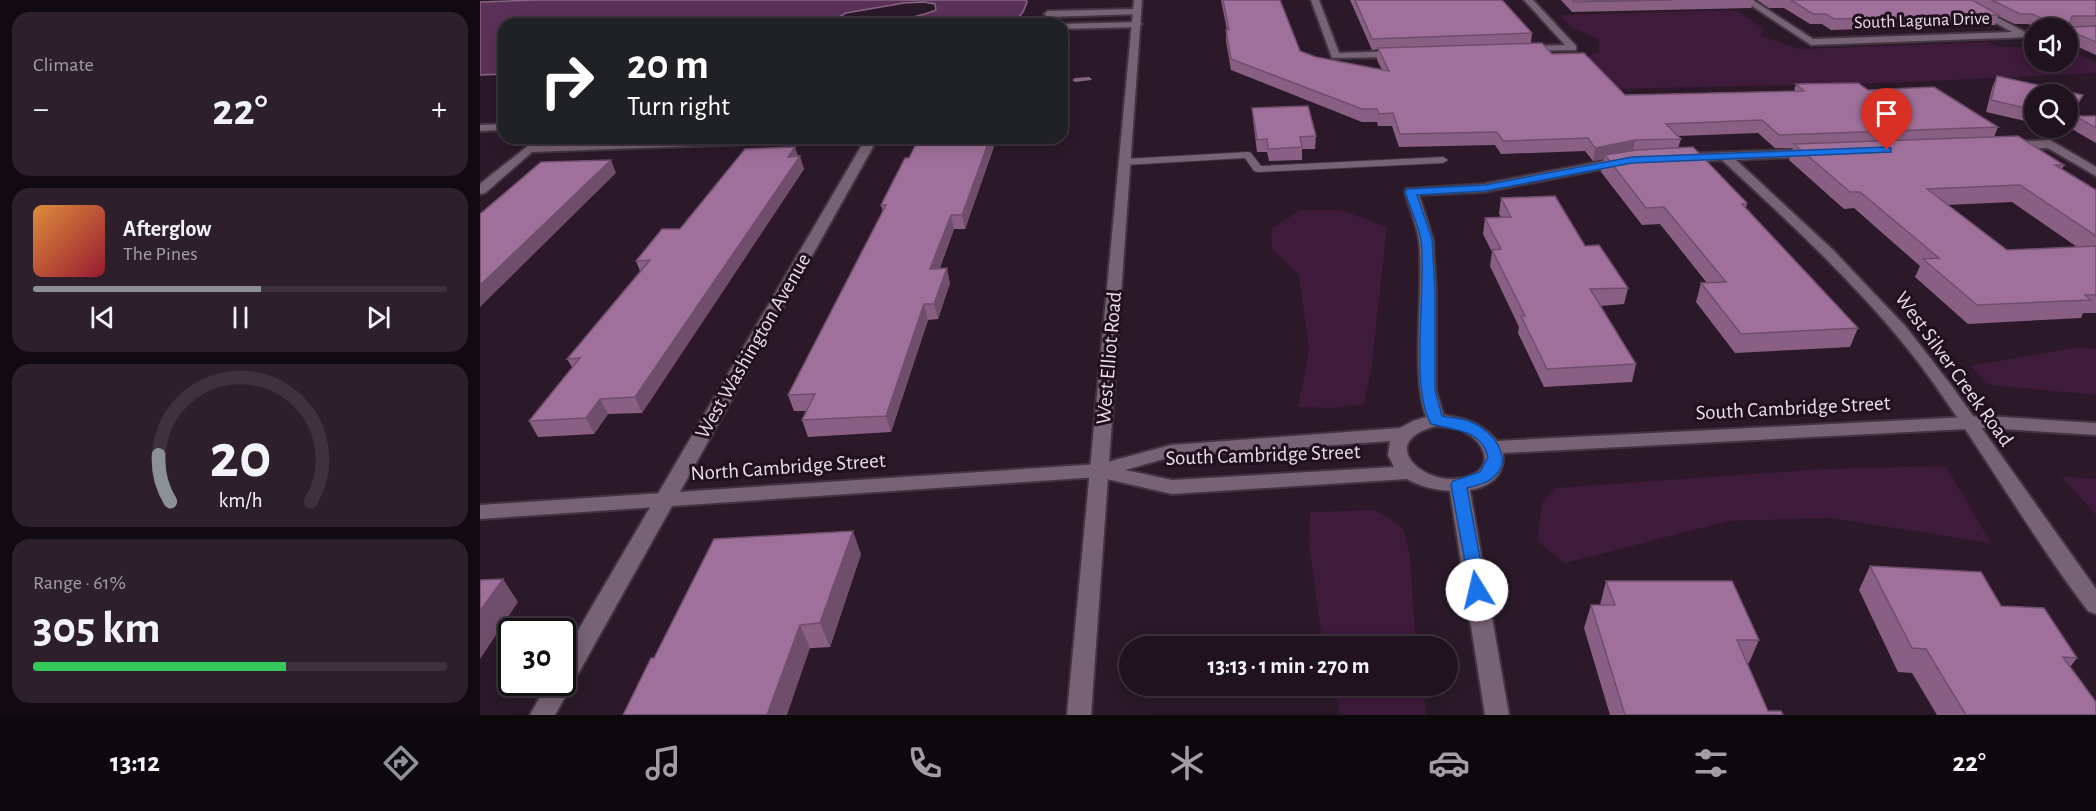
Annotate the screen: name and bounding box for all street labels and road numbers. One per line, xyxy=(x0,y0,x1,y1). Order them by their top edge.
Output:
street label: South Laguna Drive xyxy=(1854,10,1990,32)
street label: West Washington Avenue xyxy=(692,250,814,442)
street label: West Silver Creek Road xyxy=(1891,288,2017,450)
street label: West Elliot Road xyxy=(1093,291,1125,425)
street label: South Cambridge Street xyxy=(1695,392,1891,424)
street label: South Cambridge Street xyxy=(1165,441,1361,469)
street label: North Cambridge Street xyxy=(690,450,886,484)

